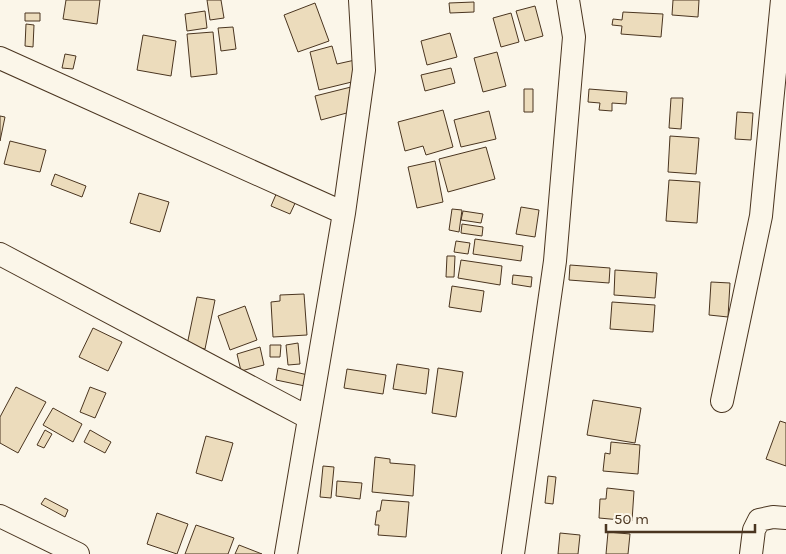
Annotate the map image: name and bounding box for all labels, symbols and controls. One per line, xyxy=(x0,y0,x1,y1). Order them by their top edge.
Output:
scale bar xyxy=(606,502,755,534)
text: 50 m xyxy=(614,510,649,528)

